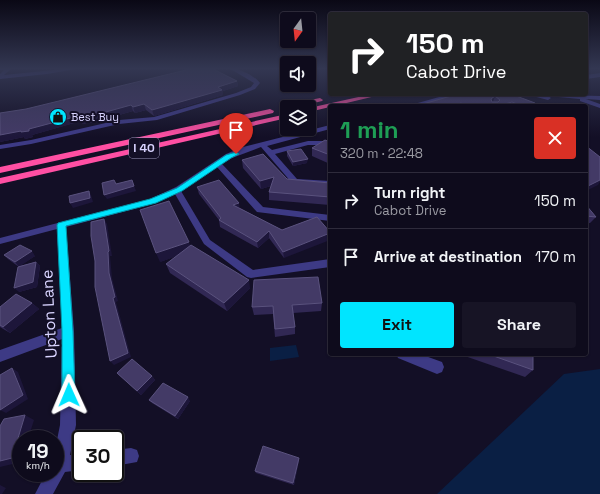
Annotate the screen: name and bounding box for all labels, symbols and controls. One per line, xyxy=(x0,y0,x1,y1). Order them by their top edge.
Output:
north arrow xyxy=(280,12,316,48)
map controls xyxy=(280,12,316,136)
text: 150 m xyxy=(406,25,485,61)
icon: right xyxy=(340,28,392,80)
button: sound xyxy=(280,56,316,92)
text: Cabot Drive xyxy=(406,60,506,83)
button: layers xyxy=(280,100,316,136)
shop icon: Best Buy xyxy=(48,107,68,127)
place label: Best Buy xyxy=(71,110,119,124)
pin xyxy=(219,113,253,154)
text: 1 min xyxy=(340,114,399,145)
button: close xyxy=(534,117,576,159)
icon: arrive xyxy=(225,119,247,141)
road number: I 40 xyxy=(129,138,159,158)
text: 320 m · 22:48 xyxy=(340,145,423,162)
text: Turn right xyxy=(374,183,445,202)
icon: right xyxy=(340,190,362,212)
text: 150 m xyxy=(534,191,576,210)
text: Cabot Drive xyxy=(374,202,446,219)
icon: arrive xyxy=(340,246,362,268)
text: Arrive at destination xyxy=(374,247,522,266)
text: 170 m xyxy=(535,247,576,266)
street label: Upton Lane xyxy=(36,269,62,359)
button: Exit xyxy=(340,302,454,348)
button: Share xyxy=(462,302,576,348)
position arrow xyxy=(48,374,90,416)
speed limit sign: 30 xyxy=(72,430,124,482)
text: 19 xyxy=(27,438,49,464)
text: km/h xyxy=(26,459,50,472)

